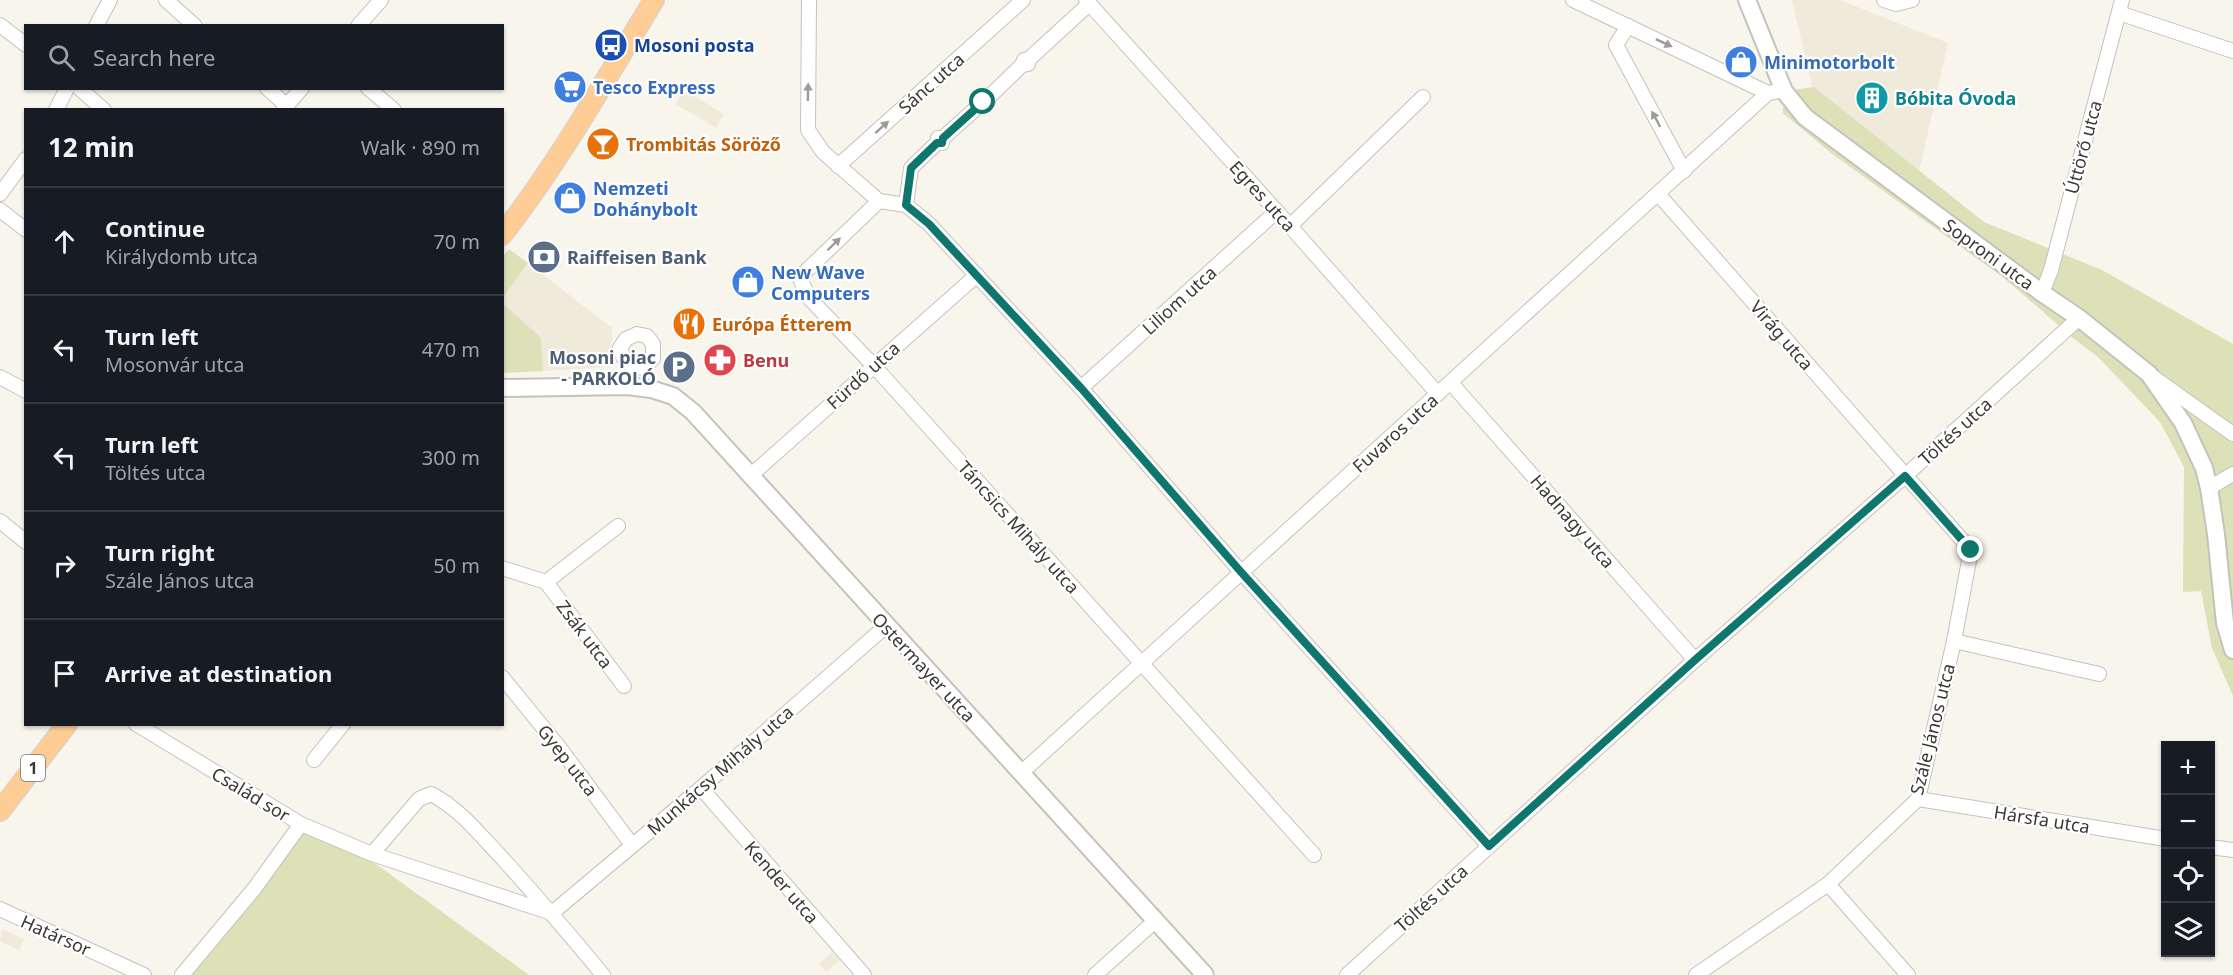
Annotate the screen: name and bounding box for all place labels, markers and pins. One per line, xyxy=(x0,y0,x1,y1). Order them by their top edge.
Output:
bus stop icon: Mosoni posta xyxy=(593,27,629,63)
place label: Mosoni posta xyxy=(634,33,755,57)
shop icon: Minimotorbolt xyxy=(1723,44,1759,80)
place label: Minimotorbolt xyxy=(1764,50,1895,74)
supermarket icon: Tesco Express xyxy=(552,69,588,105)
place label: Tesco Express xyxy=(593,75,716,99)
building icon: Bóbita Óvoda xyxy=(1854,80,1890,116)
place label: Bóbita Óvoda xyxy=(1895,86,2016,110)
bar icon: Trombitás Söröző xyxy=(585,126,621,162)
place label: Trombitás Söröző xyxy=(626,132,781,156)
place label: Nemzeti Dohánybolt xyxy=(593,176,698,221)
shop icon: Nemzeti Dohánybolt xyxy=(552,180,588,216)
bank icon: Raiffeisen Bank xyxy=(526,239,562,275)
place label: Raiffeisen Bank xyxy=(567,245,708,269)
place label: New Wave Computers xyxy=(771,260,870,305)
shop icon: New Wave Computers xyxy=(730,264,766,300)
restaurant icon: Európa Étterem xyxy=(671,306,707,342)
place label: Európa Étterem xyxy=(712,312,852,336)
pharmacy icon: Benu xyxy=(702,342,738,378)
place label: Mosoni piac - PARKOLÓ xyxy=(549,345,656,390)
place label: Benu xyxy=(743,348,789,372)
parking icon: Mosoni piac - PARKOLÓ xyxy=(661,349,697,385)

